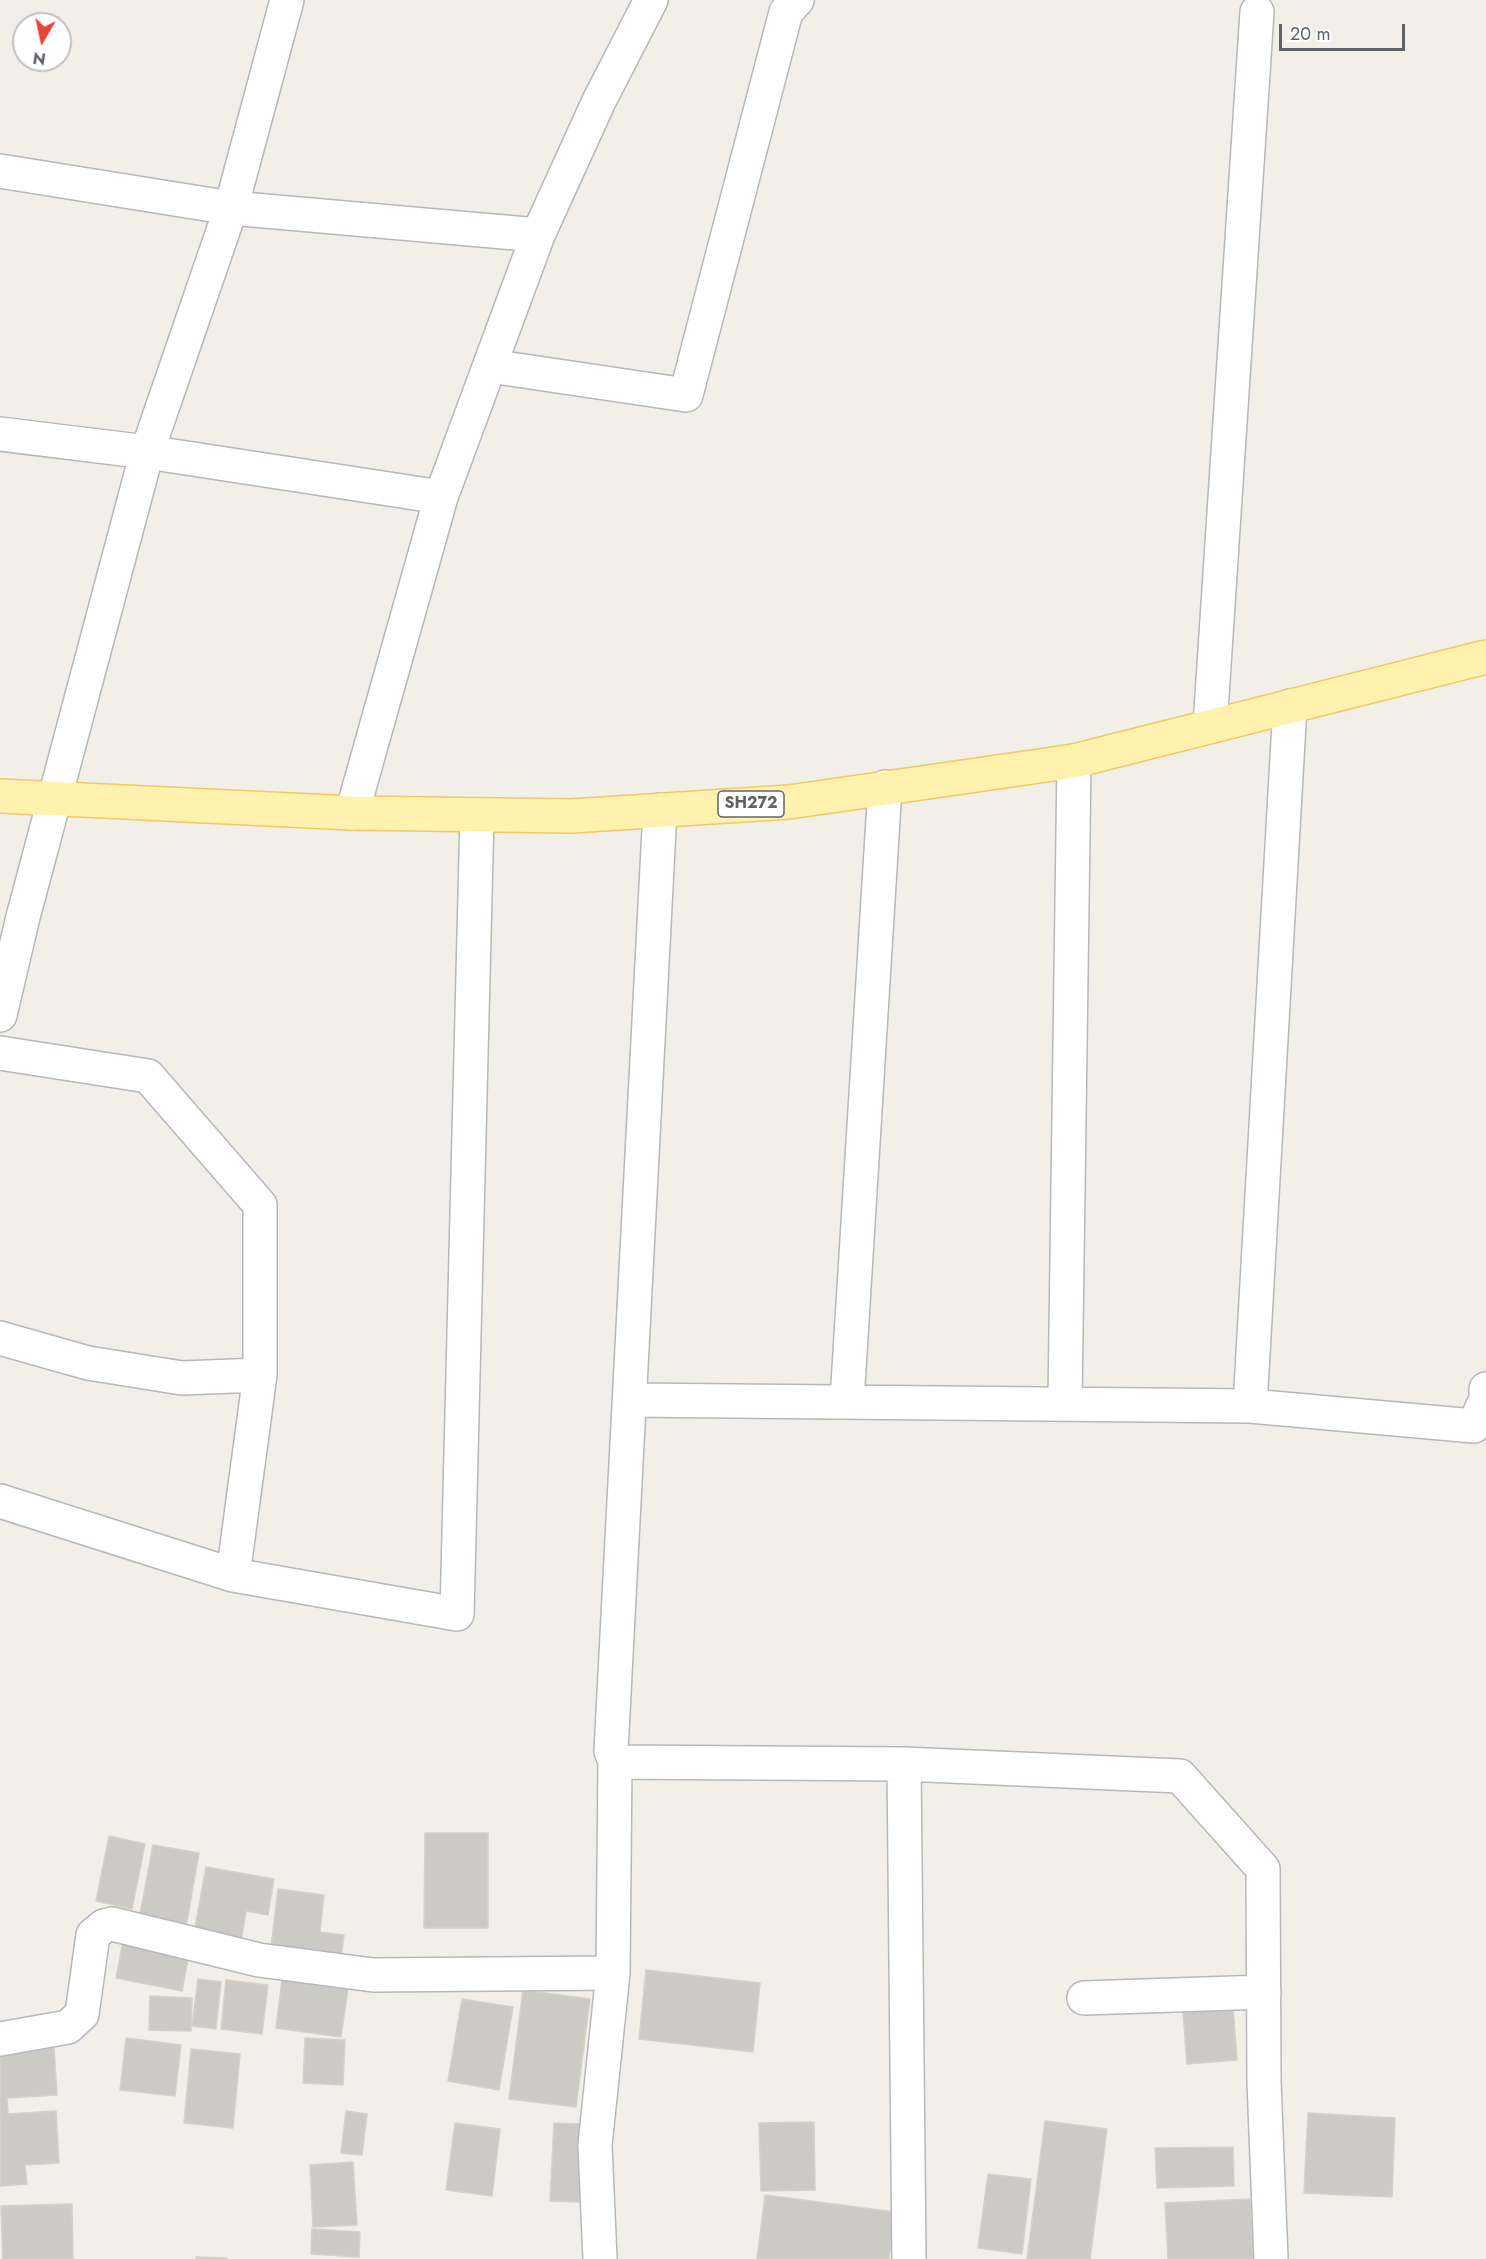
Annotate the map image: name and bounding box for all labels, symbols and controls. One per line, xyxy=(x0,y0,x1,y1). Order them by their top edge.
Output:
north arrow xyxy=(12,12,72,72)
scale bar xyxy=(1282,12,1408,50)
text: 20 m xyxy=(1290,21,1330,47)
text: N xyxy=(31,46,47,71)
road number: SH272 xyxy=(718,791,784,817)

